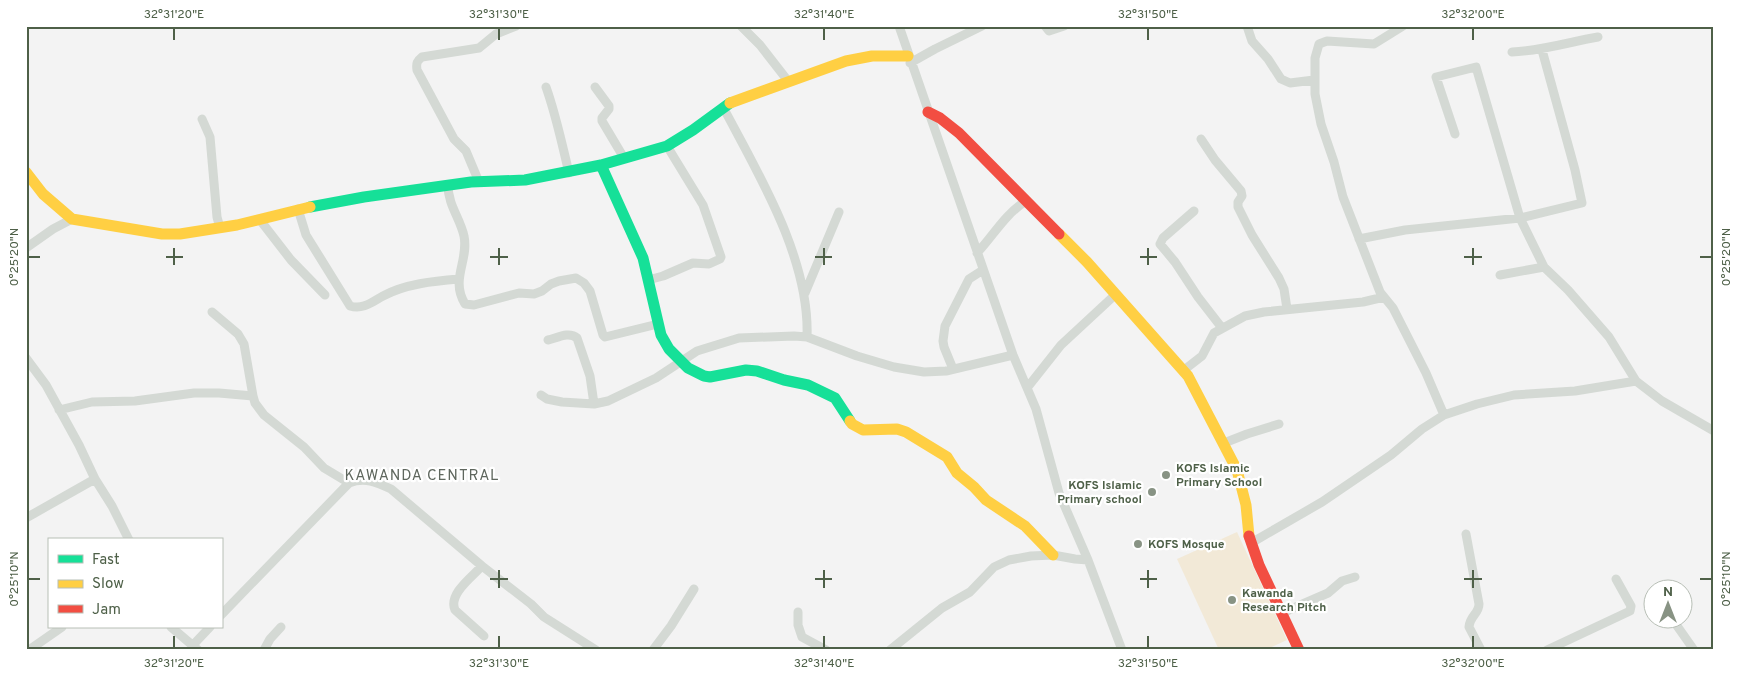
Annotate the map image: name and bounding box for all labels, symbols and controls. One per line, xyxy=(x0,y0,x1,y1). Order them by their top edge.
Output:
text: 32°31'20"E xyxy=(144,7,204,23)
text: 32°31'30"E xyxy=(469,7,529,23)
text: 32°31'40"E xyxy=(794,7,854,23)
text: 32°31'50"E xyxy=(1118,7,1178,23)
text: 32°32'00"E xyxy=(1441,7,1505,23)
text: 0°25'20"N xyxy=(7,228,23,286)
text: 0°25'20"N xyxy=(1719,228,1735,286)
place label: KOFS Islamic Primary School xyxy=(1176,461,1262,491)
district label: KAWANDA CENTRAL xyxy=(345,467,499,486)
marker: KOFS Islamic Primary School xyxy=(1160,469,1172,481)
place label: KOFS Islamic Primary school xyxy=(1057,478,1142,508)
marker: KOFS Islamic Primary school xyxy=(1146,486,1158,498)
place label: KOFS Mosque xyxy=(1148,537,1225,553)
legend xyxy=(48,538,222,628)
marker: KOFS Mosque xyxy=(1132,538,1144,550)
text: 0°25'10"N xyxy=(7,551,23,607)
text: Fast xyxy=(92,551,120,570)
text: 0°25'10"N xyxy=(1719,551,1735,607)
text: Slow xyxy=(92,575,124,594)
north arrow xyxy=(1642,578,1692,628)
text: N xyxy=(1663,584,1673,601)
place label: Kawanda Research Pitch xyxy=(1242,586,1326,616)
marker: Kawanda Research Pitch xyxy=(1226,594,1238,606)
text: Jam xyxy=(92,601,121,620)
text: 32°31'20"E xyxy=(144,656,204,672)
text: 32°31'30"E xyxy=(469,656,529,672)
text: 32°31'40"E xyxy=(794,656,854,672)
text: 32°31'50"E xyxy=(1118,656,1178,672)
text: 32°32'00"E xyxy=(1441,656,1505,672)

